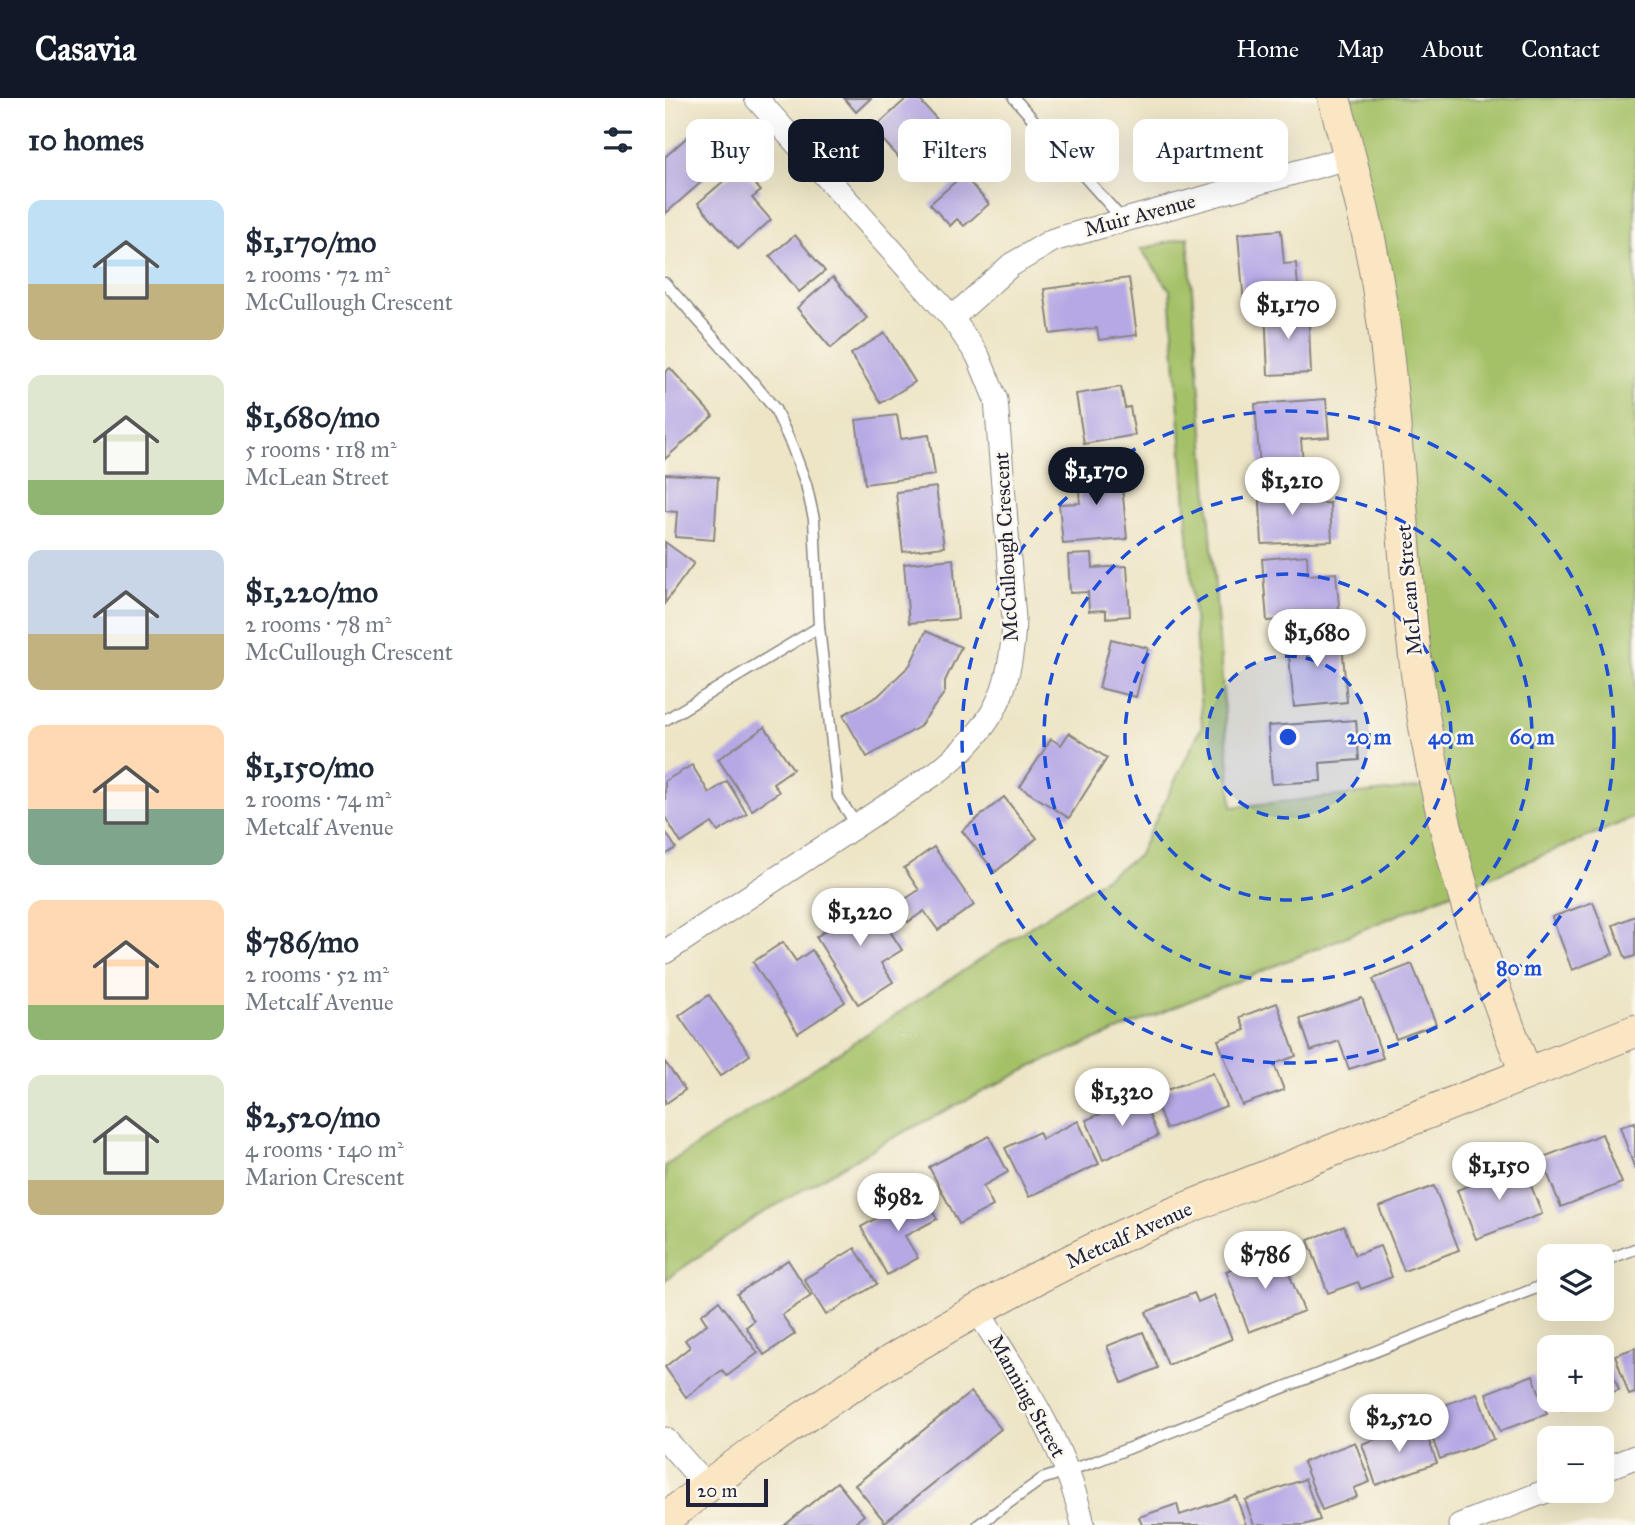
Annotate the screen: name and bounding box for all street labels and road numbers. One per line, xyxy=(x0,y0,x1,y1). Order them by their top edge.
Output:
street label: Muir Avenue xyxy=(1082,188,1199,242)
street label: McCullough Crescent xyxy=(988,451,1024,642)
street label: McLean Street xyxy=(1390,523,1428,657)
street label: Metcalf Avenue xyxy=(1062,1195,1196,1274)
street label: Manning Street xyxy=(982,1330,1072,1463)

